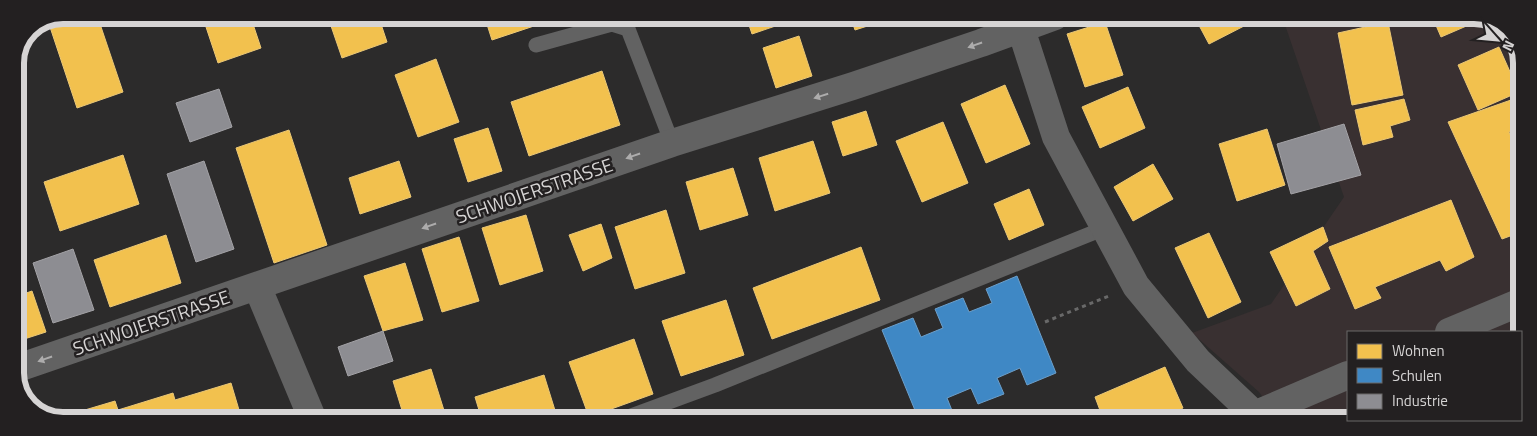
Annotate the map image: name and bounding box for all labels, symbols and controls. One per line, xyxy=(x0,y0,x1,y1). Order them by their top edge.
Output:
north arrow xyxy=(1472,15,1522,65)
text: N xyxy=(1497,37,1521,55)
one-way arrow xyxy=(967,41,982,49)
one-way arrow xyxy=(813,93,828,101)
street label: SCHWOJERSTRASSE xyxy=(452,150,616,230)
one-way arrow xyxy=(625,153,640,161)
one-way arrow xyxy=(422,223,437,231)
street label: SCHWOJERSTRASSE xyxy=(69,282,233,362)
legend xyxy=(1347,331,1522,421)
text: Wohnen xyxy=(1392,339,1445,362)
one-way arrow xyxy=(37,355,52,363)
text: Schulen xyxy=(1392,364,1442,387)
text: Industrie xyxy=(1392,389,1448,412)

